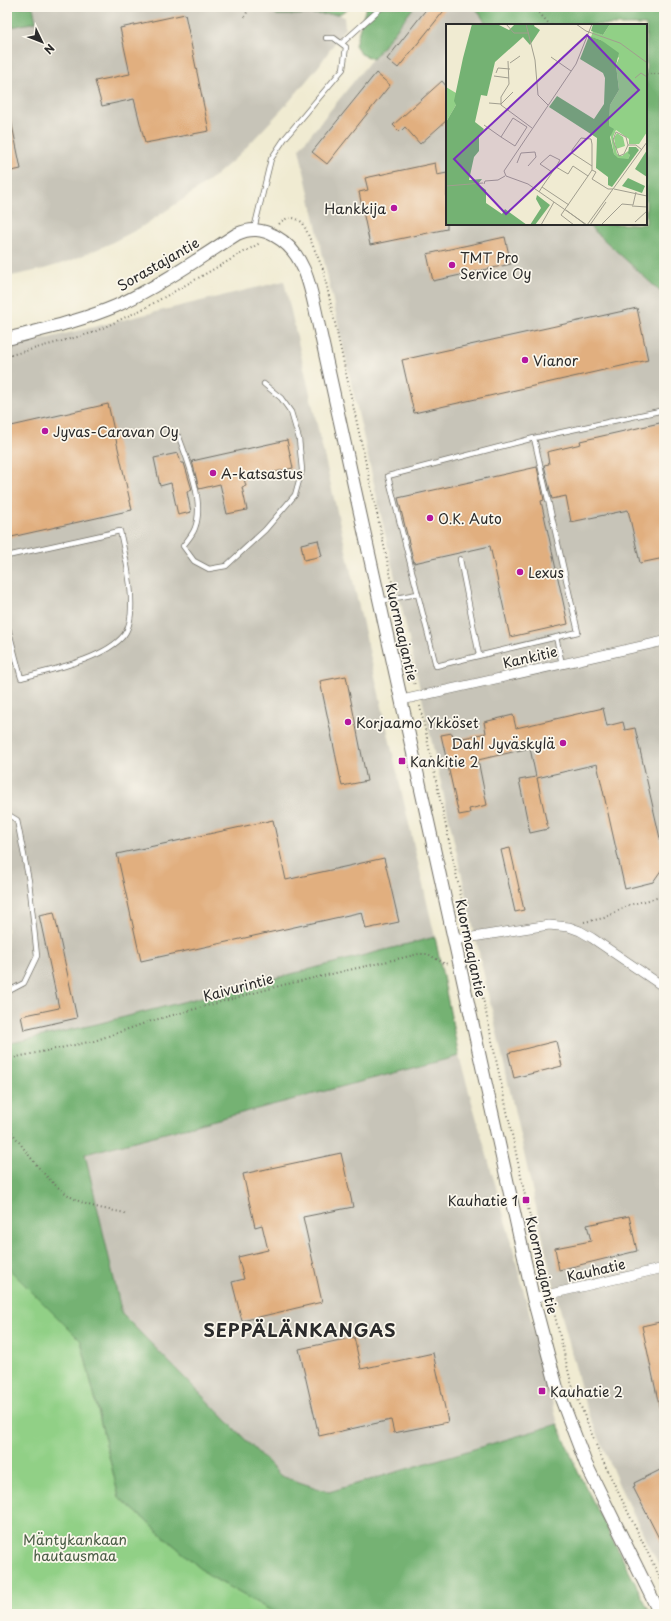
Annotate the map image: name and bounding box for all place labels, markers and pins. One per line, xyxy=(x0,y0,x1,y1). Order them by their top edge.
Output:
place label: Hankkija xyxy=(324,198,386,219)
marker: Hankkija xyxy=(389,203,399,213)
place label: TMT Pro Service Oy xyxy=(460,247,532,284)
marker: TMT Pro Service Oy xyxy=(447,260,457,270)
place label: Vianor xyxy=(533,350,579,371)
marker: Vianor xyxy=(520,355,530,365)
place label: Jyvas-Caravan Oy xyxy=(53,421,179,442)
marker: Jyvas-Caravan Oy xyxy=(40,426,50,436)
place label: A-katsastus xyxy=(221,463,303,484)
marker: A-katsastus xyxy=(208,468,218,478)
place label: O.K. Auto xyxy=(438,508,502,529)
marker: O.K. Auto xyxy=(425,513,435,523)
place label: Lexus xyxy=(528,562,564,583)
marker: Lexus xyxy=(515,567,525,577)
place label: Korjaamo Ykköset xyxy=(356,712,479,733)
marker: Korjaamo Ykköset xyxy=(343,717,353,727)
place label: Dahl Jyväskylä xyxy=(451,733,555,754)
marker: Dahl Jyväskylä xyxy=(558,738,568,748)
place label: Kankitie 2 xyxy=(410,751,479,772)
marker: Kankitie 2 xyxy=(397,756,407,766)
place label: Kauhatie 1 xyxy=(448,1190,518,1211)
marker: Kauhatie 1 xyxy=(521,1195,531,1205)
place label: Kauhatie 2 xyxy=(550,1381,623,1402)
marker: Kauhatie 2 xyxy=(537,1386,547,1396)

